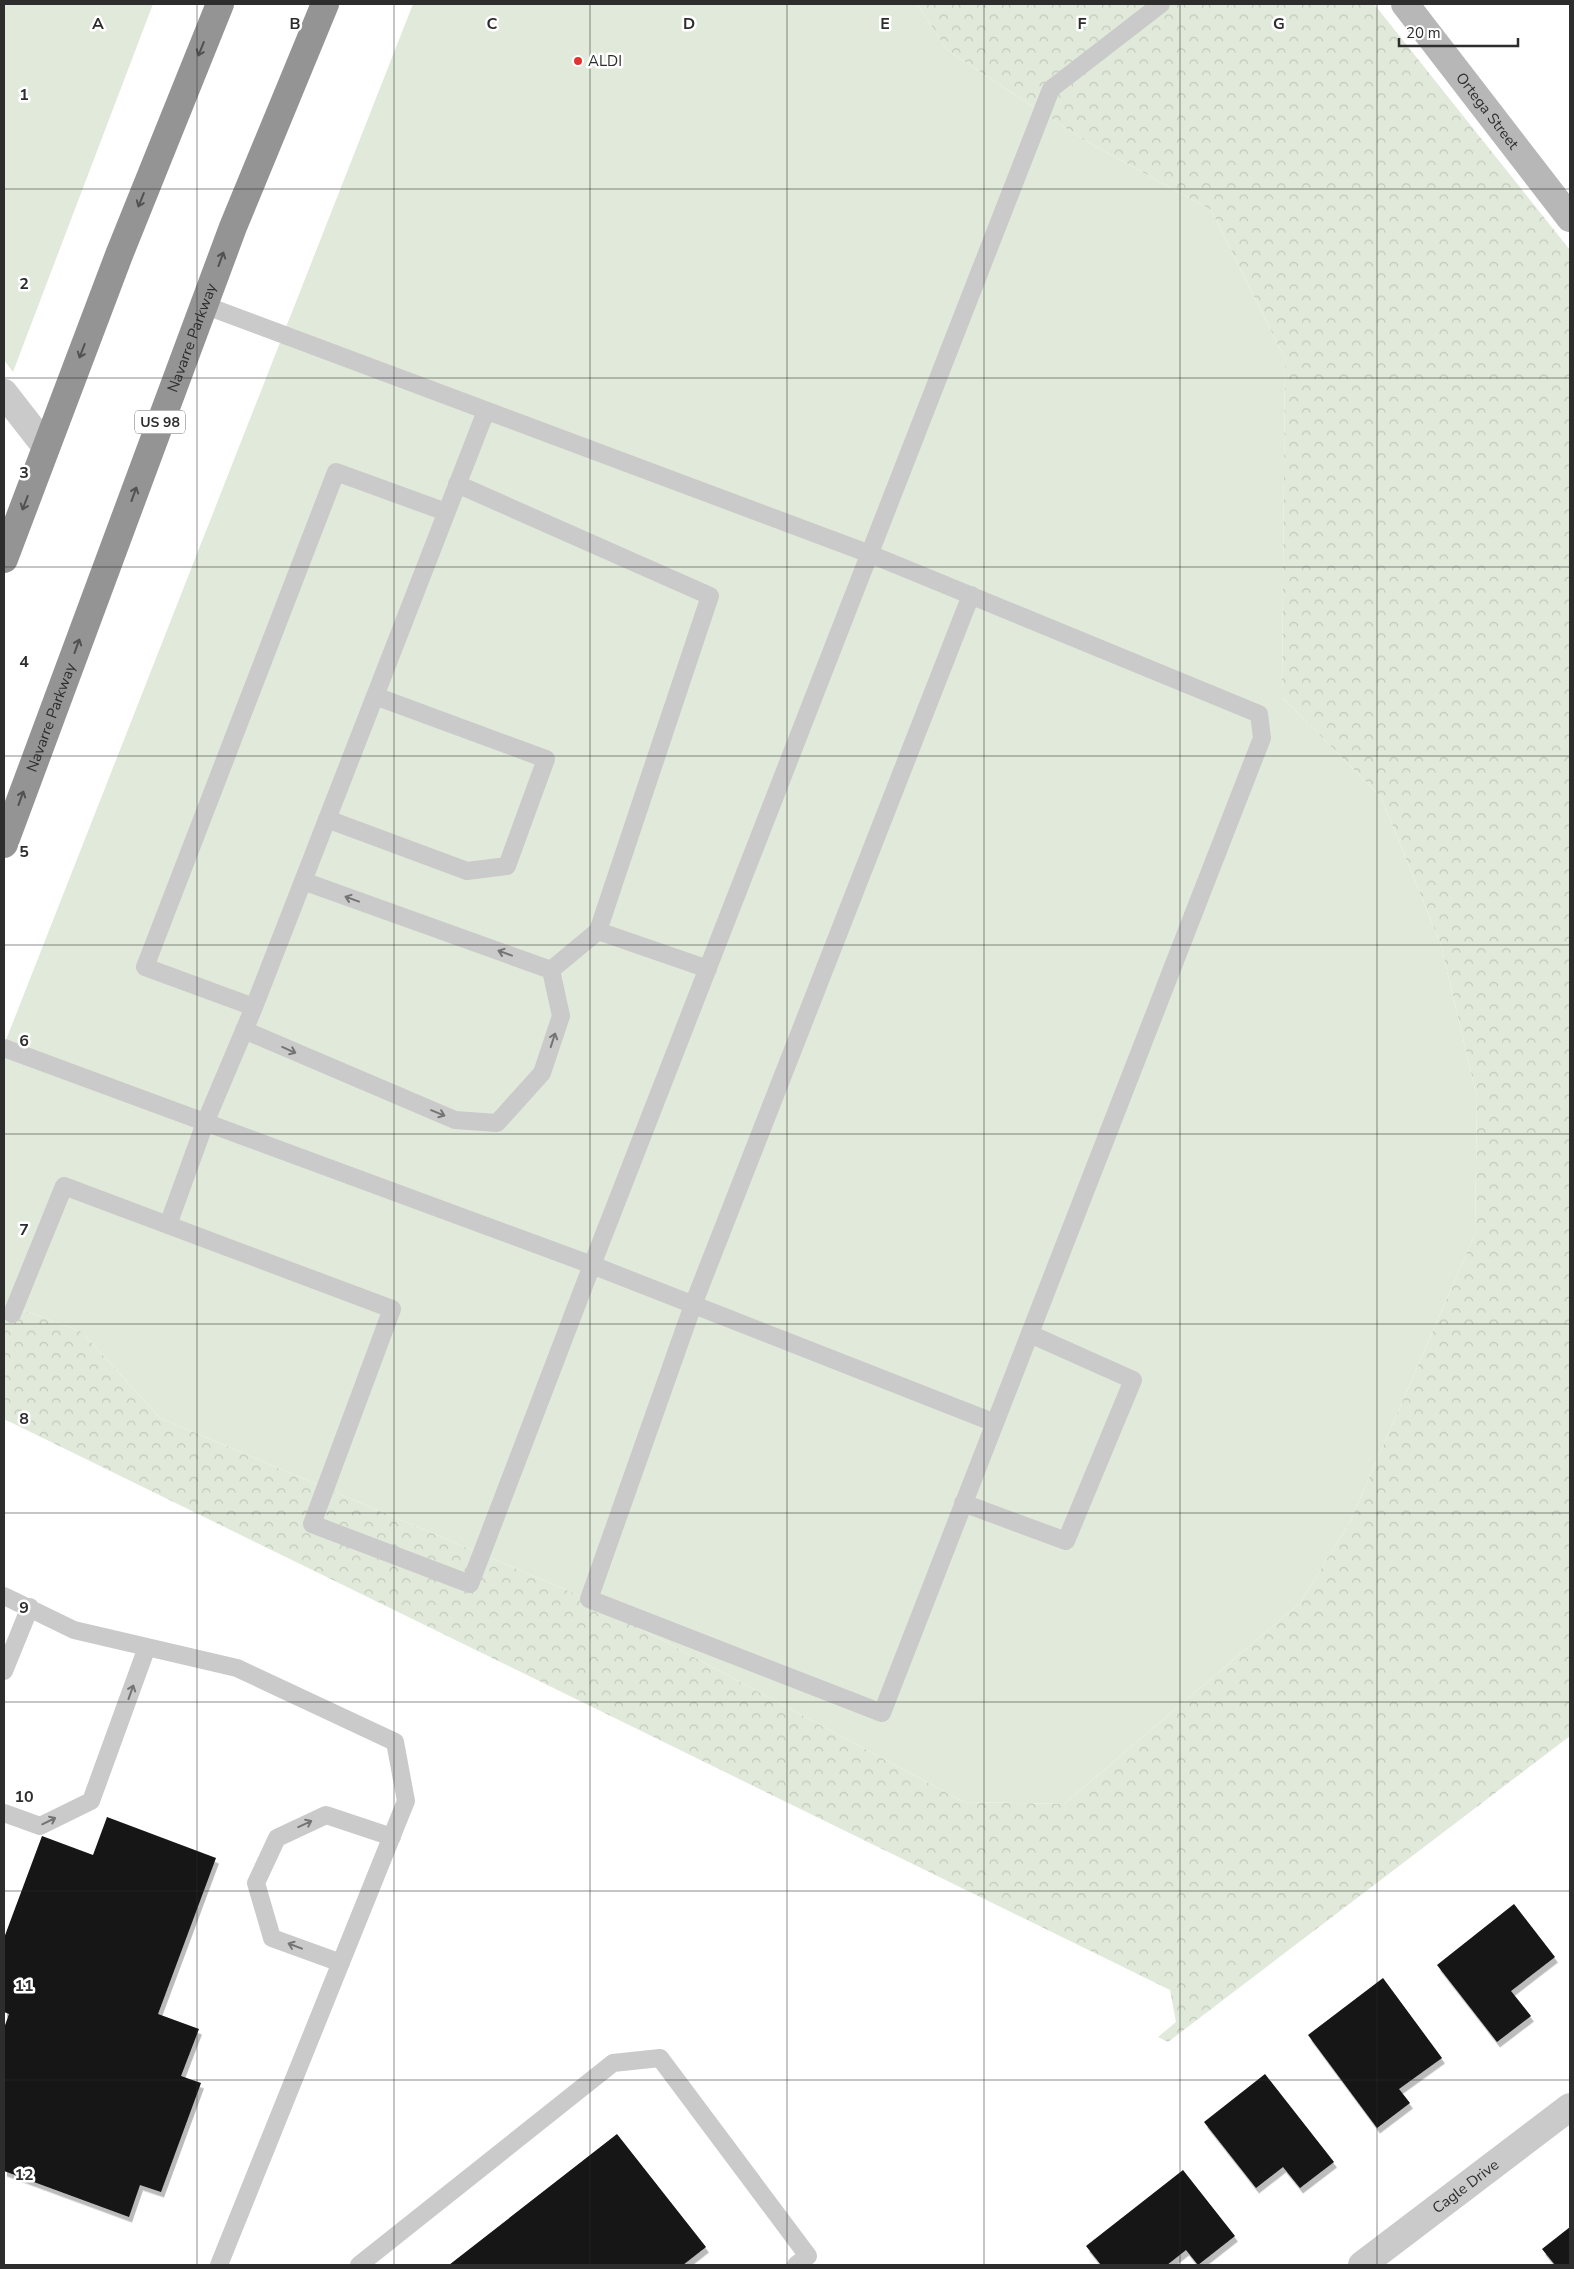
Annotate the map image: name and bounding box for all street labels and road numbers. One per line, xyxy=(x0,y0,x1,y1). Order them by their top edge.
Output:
street label: Ortega Street xyxy=(1451,68,1524,154)
street label: Navarre Parkway xyxy=(163,280,221,395)
road number: US 98 xyxy=(135,411,185,434)
street label: Navarre Parkway xyxy=(22,660,80,775)
street label: Cagle Drive xyxy=(1428,2155,1503,2218)

